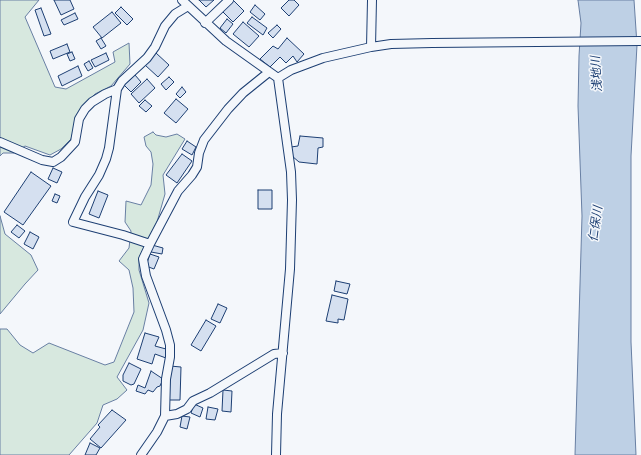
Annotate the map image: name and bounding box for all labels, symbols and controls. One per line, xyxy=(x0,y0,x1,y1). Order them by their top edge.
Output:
water label: 浅地川 xyxy=(589,56,605,92)
water label: 仁保川 xyxy=(586,205,606,243)

